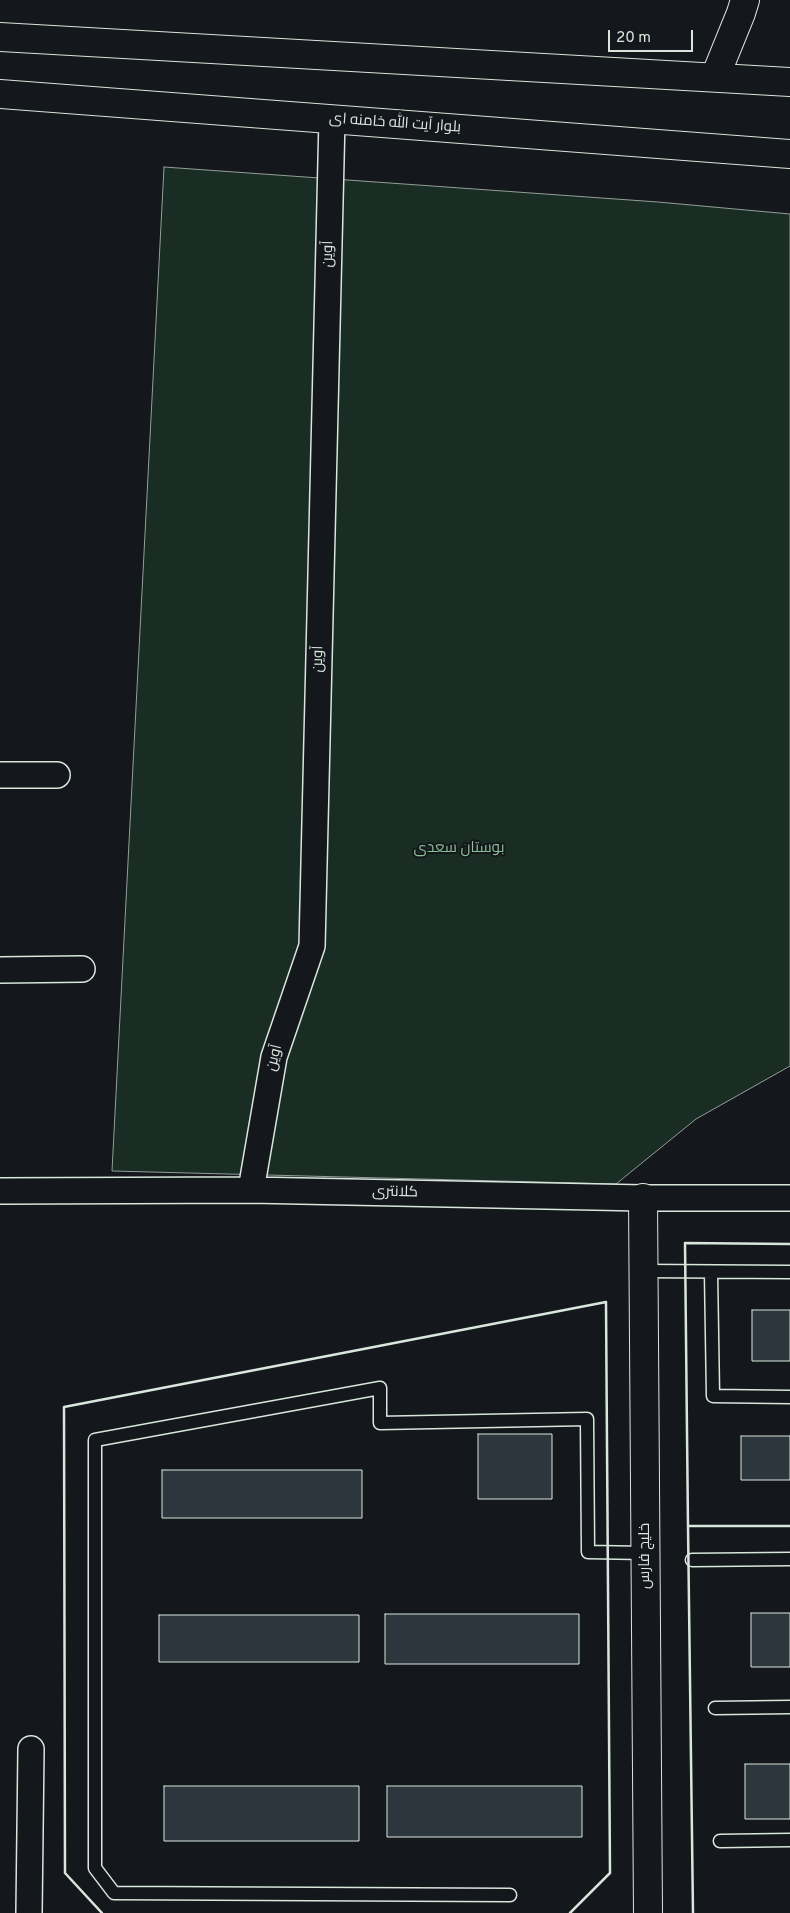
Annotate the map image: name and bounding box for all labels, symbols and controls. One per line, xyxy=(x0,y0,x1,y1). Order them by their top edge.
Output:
scale bar xyxy=(610,20,695,52)
text: 20 m xyxy=(616,29,651,48)
street label: بلوار آیت الله خامنه ای xyxy=(328,110,462,138)
street label: آوین xyxy=(320,240,338,268)
street label: آوین xyxy=(310,645,328,673)
park label: بوستان سعدی xyxy=(414,840,504,858)
street label: آوین xyxy=(263,1043,287,1073)
street label: کلانتری xyxy=(372,1184,418,1202)
street label: خلیج فارس xyxy=(637,1523,655,1589)

